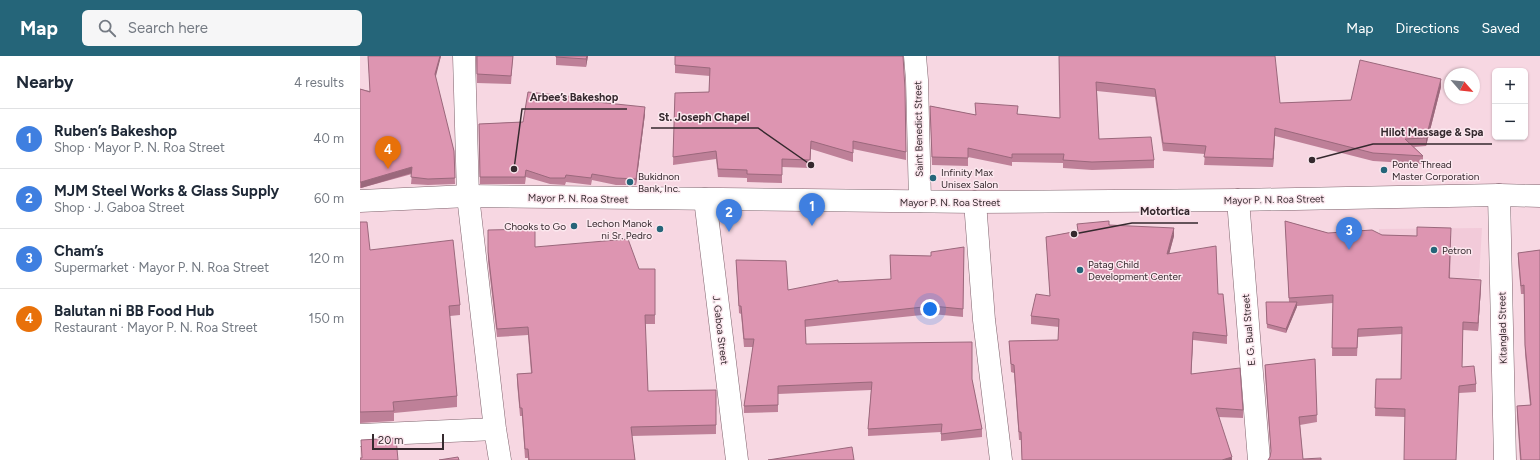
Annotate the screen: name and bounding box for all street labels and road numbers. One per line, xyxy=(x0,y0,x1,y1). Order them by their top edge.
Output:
street label: Saint Benedict Street xyxy=(911,81,926,177)
street label: Mayor P. N. Roa Street xyxy=(528,191,629,206)
street label: Mayor P. N. Roa Street xyxy=(1224,192,1325,207)
street label: Mayor P. N. Roa Street xyxy=(900,196,1000,209)
street label: Kitanglad Street xyxy=(1495,291,1510,364)
street label: E. G. Bual Street xyxy=(1239,293,1258,366)
street label: J. Gaboa Street xyxy=(710,295,731,366)

